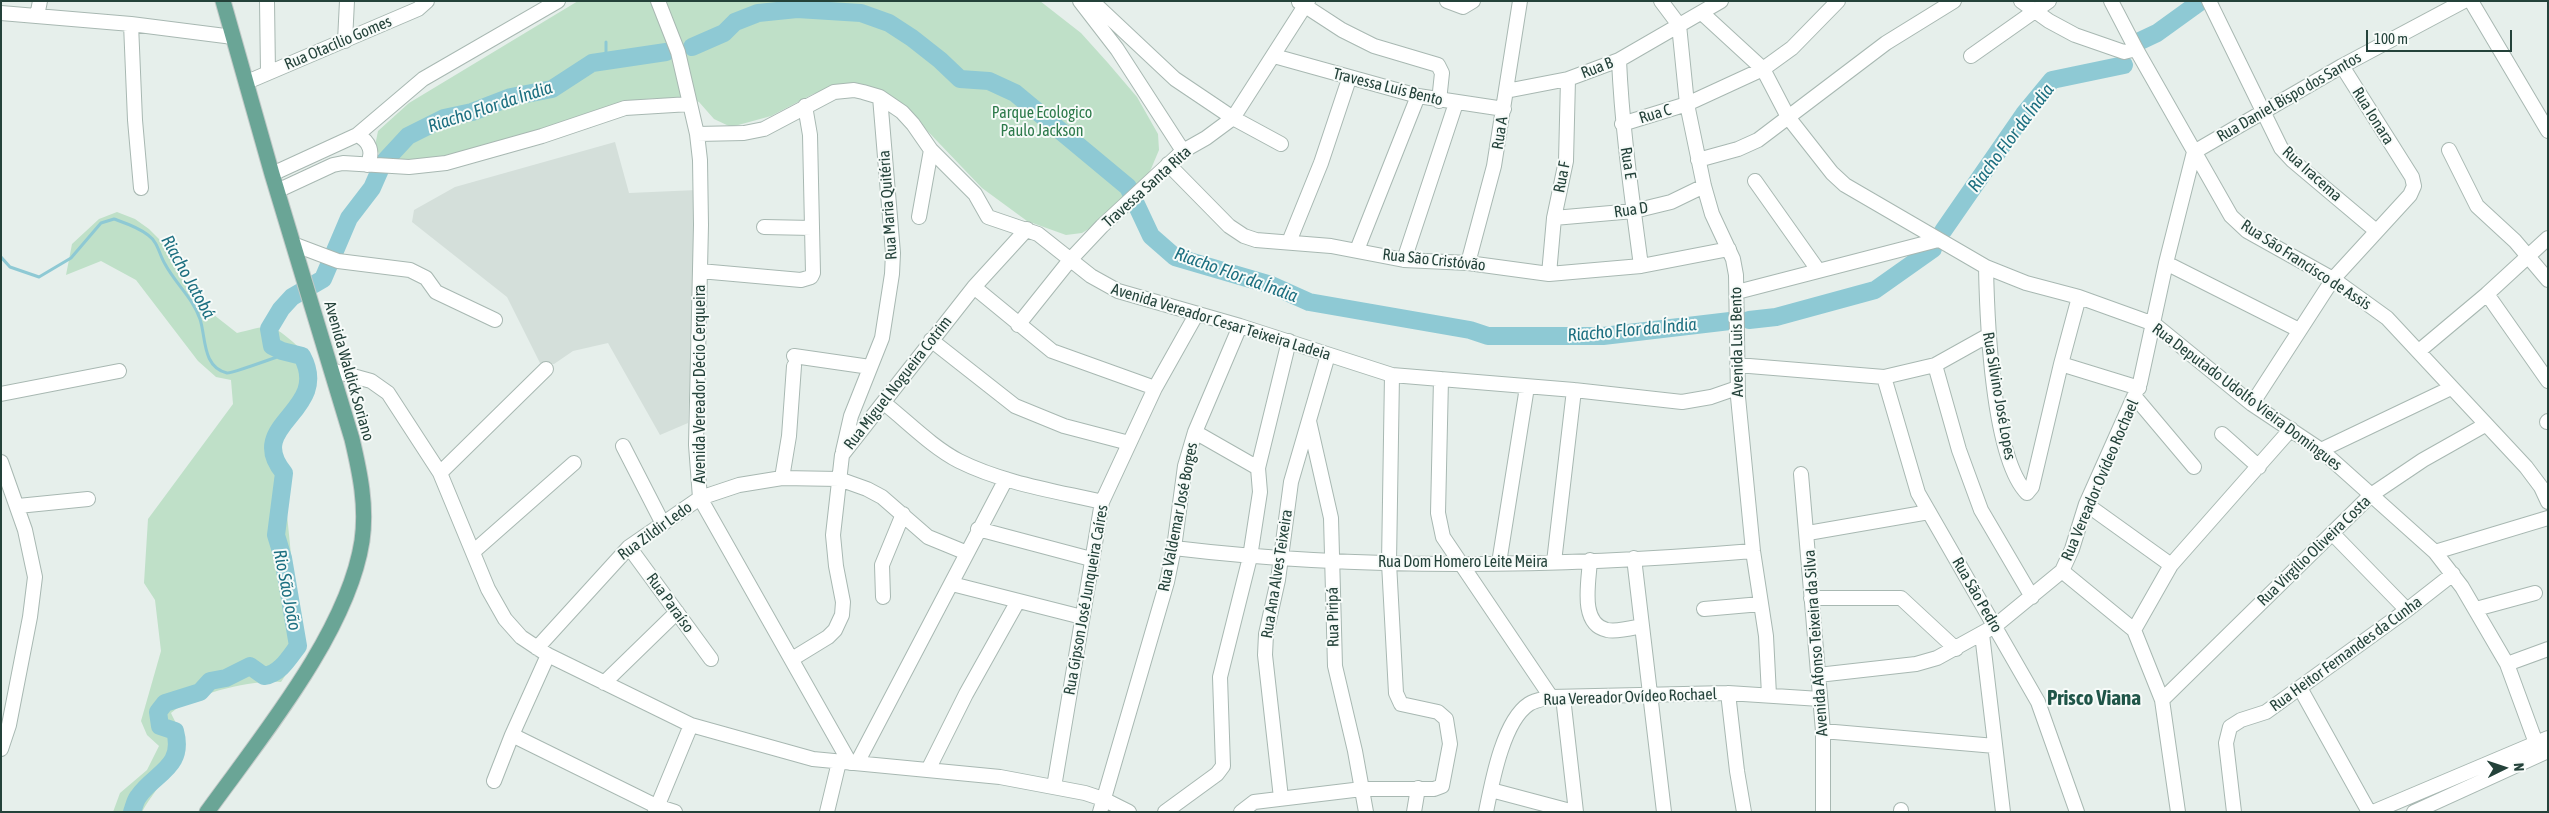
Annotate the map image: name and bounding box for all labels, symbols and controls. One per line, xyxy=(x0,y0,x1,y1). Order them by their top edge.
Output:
street label: Rua Otacílio Gomes xyxy=(282,12,394,74)
scale bar xyxy=(2369,20,2515,52)
text: 100 m xyxy=(2374,30,2408,47)
street label: Rua Daniel Bispo dos Santos xyxy=(2213,48,2365,146)
street label: Rua B xyxy=(1578,53,1616,83)
street label: Travessa Luís Bento xyxy=(1331,64,1445,110)
water label: Riacho Flor da Índia xyxy=(425,77,555,137)
water label: Riacho Flor da Índia xyxy=(1963,80,2059,196)
street label: Rua Ionara xyxy=(2348,84,2398,148)
street label: Rua C xyxy=(1637,100,1673,128)
park label: Parque Ecologico Paulo Jackson xyxy=(992,103,1092,141)
street label: Rua A xyxy=(1488,115,1512,151)
street label: Travessa Santa Rita xyxy=(1099,142,1195,232)
street label: Rua Iracema xyxy=(2278,142,2346,206)
street label: Rua E xyxy=(1616,146,1640,180)
street label: Rua Maria Quitéria xyxy=(875,150,901,260)
street label: Rua F xyxy=(1550,160,1574,194)
street label: Rua D xyxy=(1613,198,1649,222)
street label: Rua São Francisco de Assis xyxy=(2237,216,2375,314)
water label: Riacho Jatobá xyxy=(156,231,220,323)
water label: Riacho Flor da Índia xyxy=(1171,243,1301,307)
street label: Rua São Cristóvão xyxy=(1381,245,1487,275)
street label: Avenida Vereador Cesar Teixeira Ladeia xyxy=(1109,279,1333,365)
street label: Avenida Vereador Décio Cerqueira xyxy=(690,285,710,483)
street label: Avenida Luis Bento xyxy=(1726,287,1748,397)
street label: Avenida Waldick Soriano xyxy=(320,299,378,443)
street label: Rua Miguel Nogueira Cotrim xyxy=(840,313,956,453)
water label: Riacho Flor da Índia xyxy=(1567,314,1697,346)
street label: Rua Deputado Udolfo Vieira Domingues xyxy=(2148,319,2346,475)
street label: Rua Silvino José Lopes xyxy=(1978,331,2020,461)
street label: Rua Vereador Ovídeo Rochael xyxy=(2057,396,2143,564)
street label: Rua Valdemar José Borges xyxy=(1154,441,1202,593)
street label: Rua Virgílio Oliveira Costa xyxy=(2253,492,2375,610)
street label: Rua Zildir Ledo xyxy=(614,498,696,564)
street label: Rua Gipson José Junqueira Caíres xyxy=(1060,503,1112,697)
street label: Rua Ana Alves Teixeira xyxy=(1257,508,1297,640)
water label: Rio São João xyxy=(269,548,305,632)
street label: Avenida Afonso Teixeira da Silva xyxy=(1800,549,1832,737)
street label: Rua Dom Homero Leite Meira xyxy=(1378,552,1548,572)
street label: Rua São Pedro xyxy=(1948,554,2006,636)
street label: Rua Paraíso xyxy=(642,569,698,637)
street label: Rua Piripá xyxy=(1323,587,1343,647)
street label: Rua Heitor Fernandes da Cunha xyxy=(2266,592,2426,716)
street label: Rua Vereador Ovídeo Rochael xyxy=(1543,684,1717,710)
district label: Prisco Viana xyxy=(2047,685,2141,711)
north arrow xyxy=(2479,743,2529,793)
text: N xyxy=(2511,762,2527,772)

